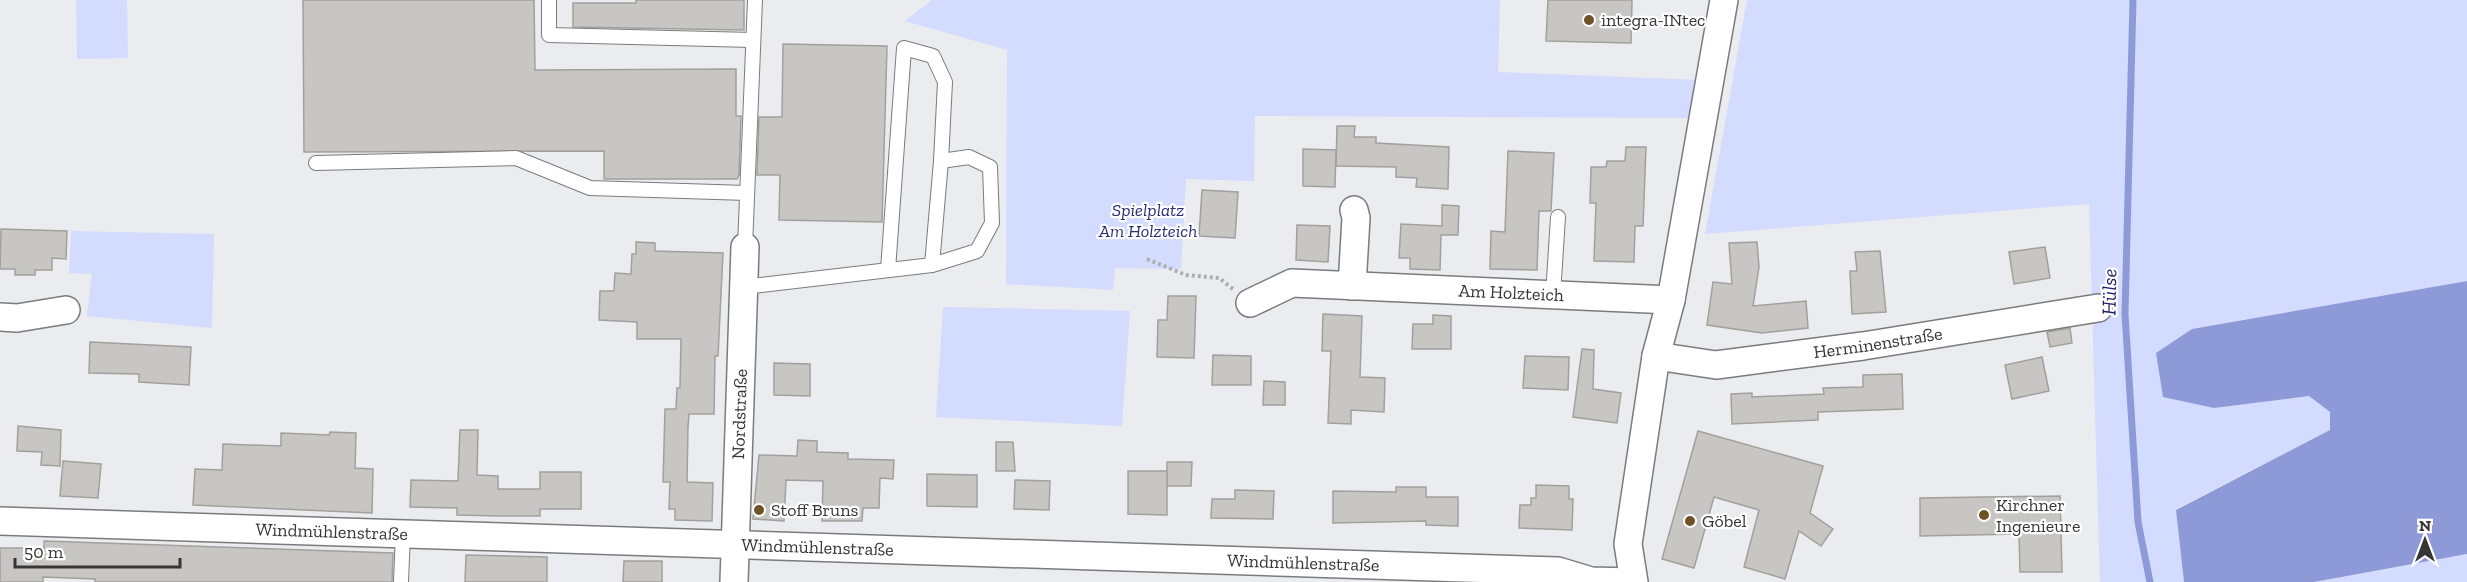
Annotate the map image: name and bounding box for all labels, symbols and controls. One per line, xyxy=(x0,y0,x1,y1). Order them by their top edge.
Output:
place label: integra-INtec xyxy=(1601,9,1705,31)
marker: integra-INtec xyxy=(1582,13,1596,27)
park label: Spielplatz Am Holzteich xyxy=(1098,199,1197,242)
water label: Hülse xyxy=(2097,268,2121,316)
street label: Am Holzteich xyxy=(1458,279,1564,306)
street label: Herminenstraße xyxy=(1812,322,1944,363)
street label: Nordstraße xyxy=(727,368,752,460)
place label: Kirchner Ingenieure xyxy=(1996,494,2080,537)
place label: Stoff Bruns xyxy=(771,499,859,521)
marker: Stoff Bruns xyxy=(752,503,766,517)
marker: Kirchner Ingenieure xyxy=(1977,508,1991,522)
place label: Göbel xyxy=(1702,510,1747,532)
north arrow xyxy=(2395,510,2455,570)
marker: Göbel xyxy=(1683,514,1697,528)
text: N xyxy=(2419,516,2431,535)
street label: Windmühlenstraße xyxy=(255,518,408,545)
scale bar xyxy=(15,531,180,569)
street label: Windmühlenstraße xyxy=(741,534,894,561)
text: 50 m xyxy=(24,541,64,563)
street label: Windmühlenstraße xyxy=(1227,549,1380,576)

